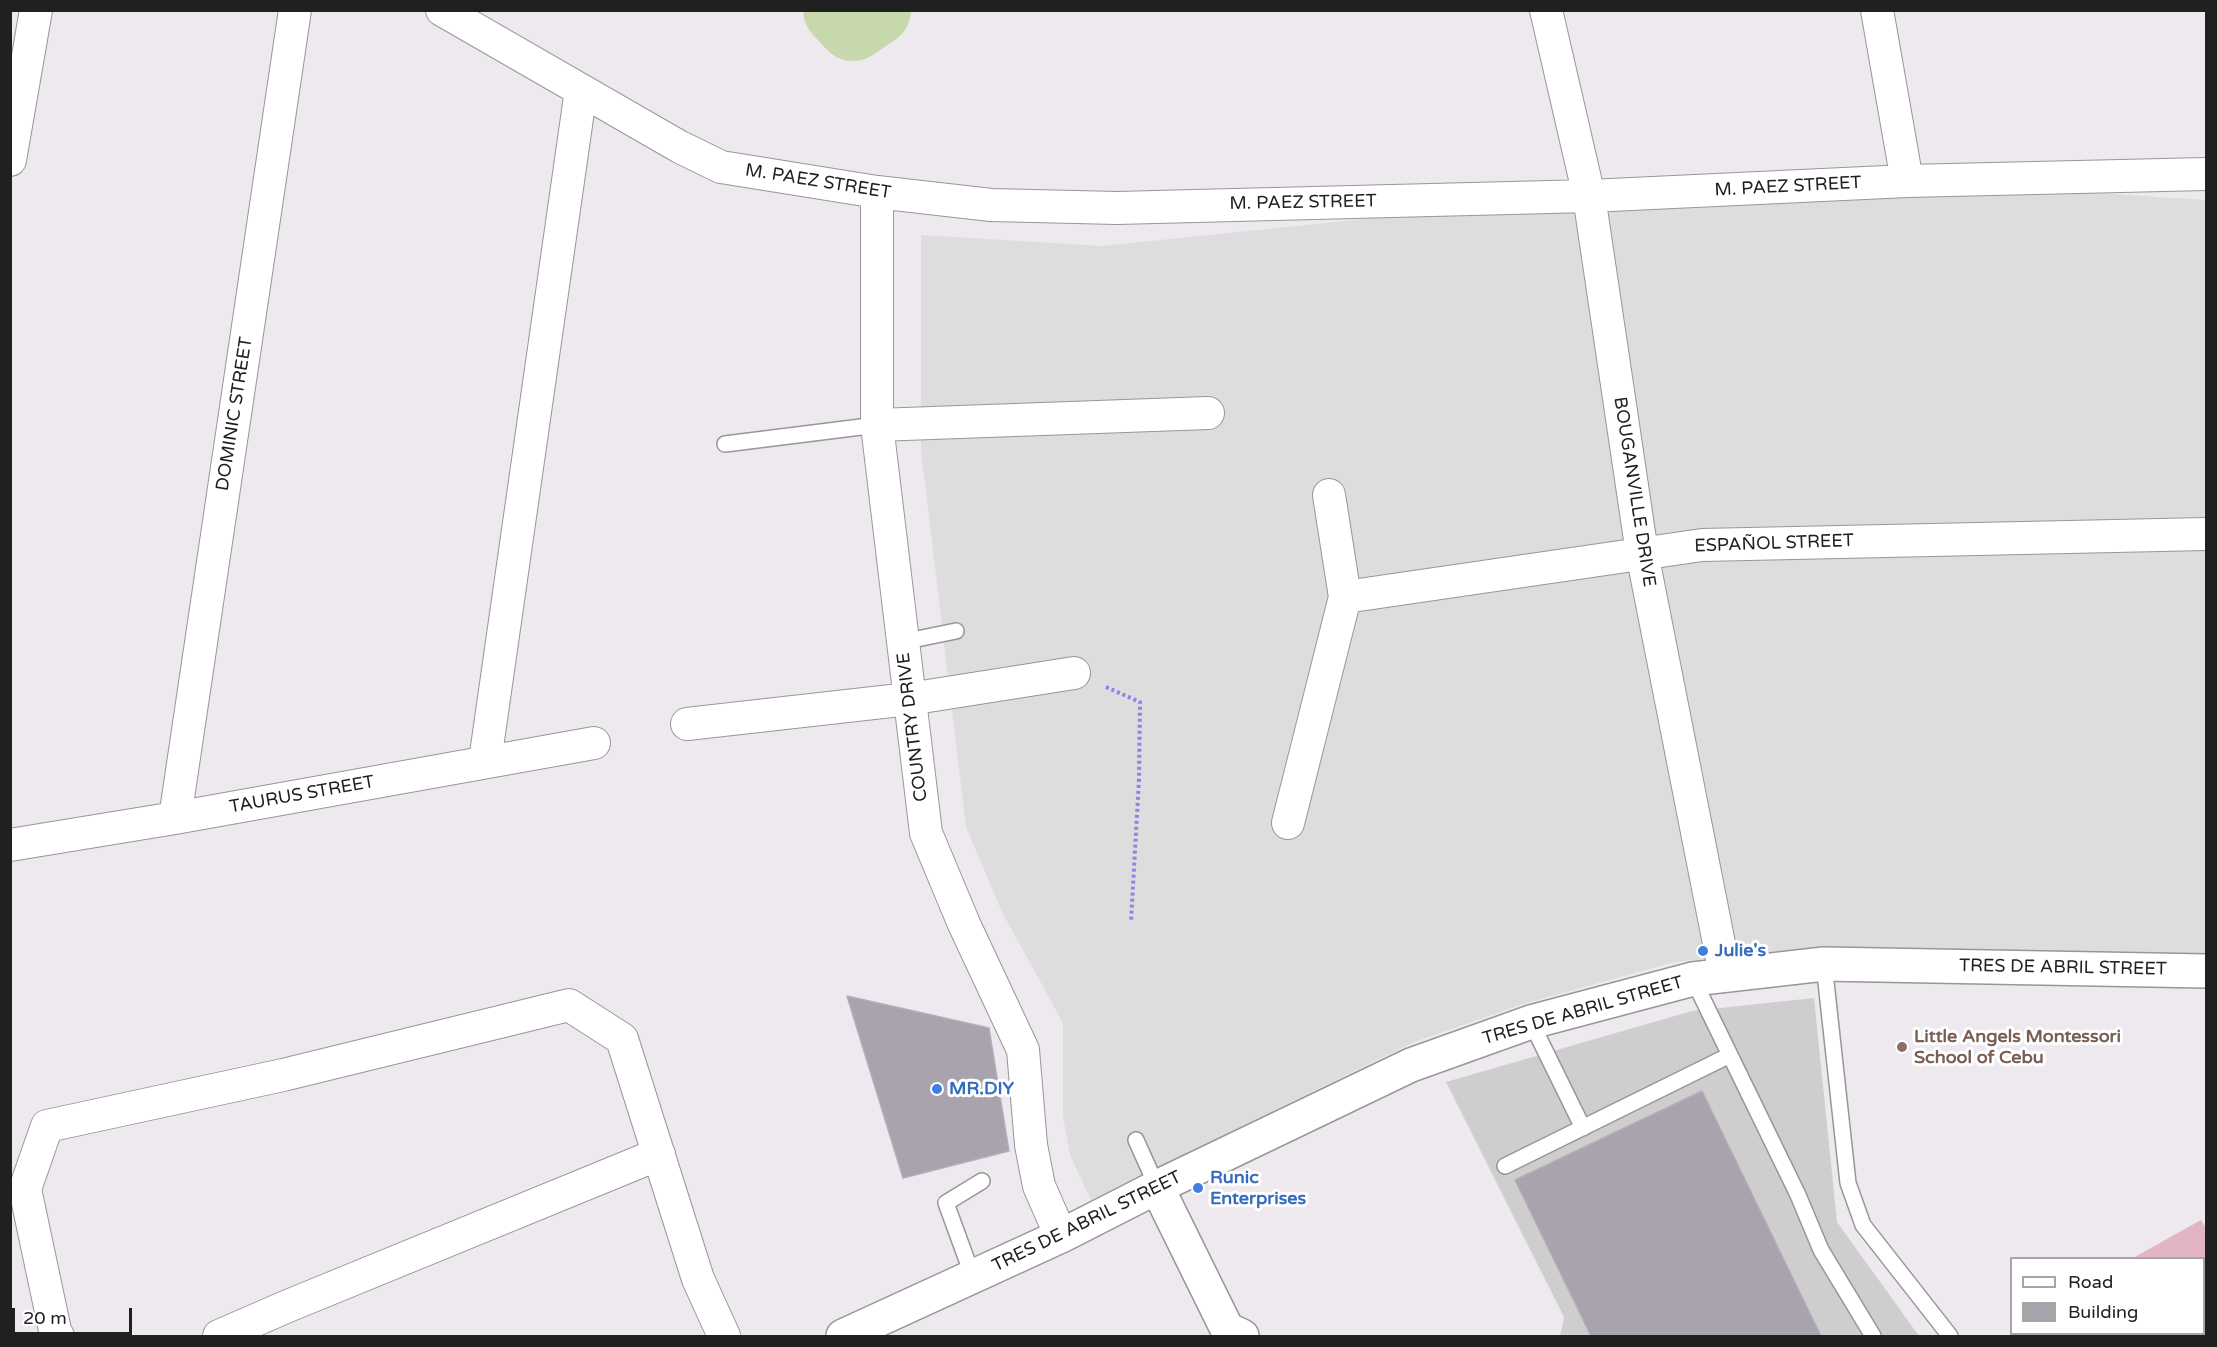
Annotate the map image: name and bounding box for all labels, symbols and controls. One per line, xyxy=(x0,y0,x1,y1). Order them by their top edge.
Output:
street label: M. PAEZ STREET xyxy=(744,160,892,204)
street label: M. PAEZ STREET xyxy=(1714,172,1862,202)
street label: M. PAEZ STREET xyxy=(1229,191,1377,215)
street label: DOMINIC STREET xyxy=(212,335,258,493)
street label: BOUGANVILLE DRIVE xyxy=(1608,395,1660,589)
street label: ESPAÑOL STREET xyxy=(1694,530,1854,558)
street label: COUNTRY DRIVE xyxy=(893,651,933,803)
street label: TAURUS STREET xyxy=(228,772,376,818)
place label: Julie's xyxy=(1715,940,1766,962)
marker: Julie's xyxy=(1696,944,1710,958)
street label: TRES DE ABRIL STREET xyxy=(1959,955,2167,981)
street label: TRES DE ABRIL STREET xyxy=(1480,972,1686,1050)
place label: Little Angels Montessori School of Cebu xyxy=(1914,1026,2121,1068)
marker: Little Angels Montessori School of Cebu xyxy=(1895,1040,1909,1054)
place label: MR.DIY xyxy=(949,1078,1014,1100)
marker: MR.DIY xyxy=(930,1082,944,1096)
street label: TRES DE ABRIL STREET xyxy=(989,1167,1185,1277)
place label: Runic Enterprises xyxy=(1210,1167,1306,1210)
marker: Runic Enterprises xyxy=(1191,1181,1205,1195)
legend xyxy=(2010,1257,2205,1335)
text: Road xyxy=(2068,1271,2113,1293)
scale bar xyxy=(15,1296,135,1334)
text: Building xyxy=(2068,1301,2138,1323)
text: 20 m xyxy=(23,1307,67,1329)

